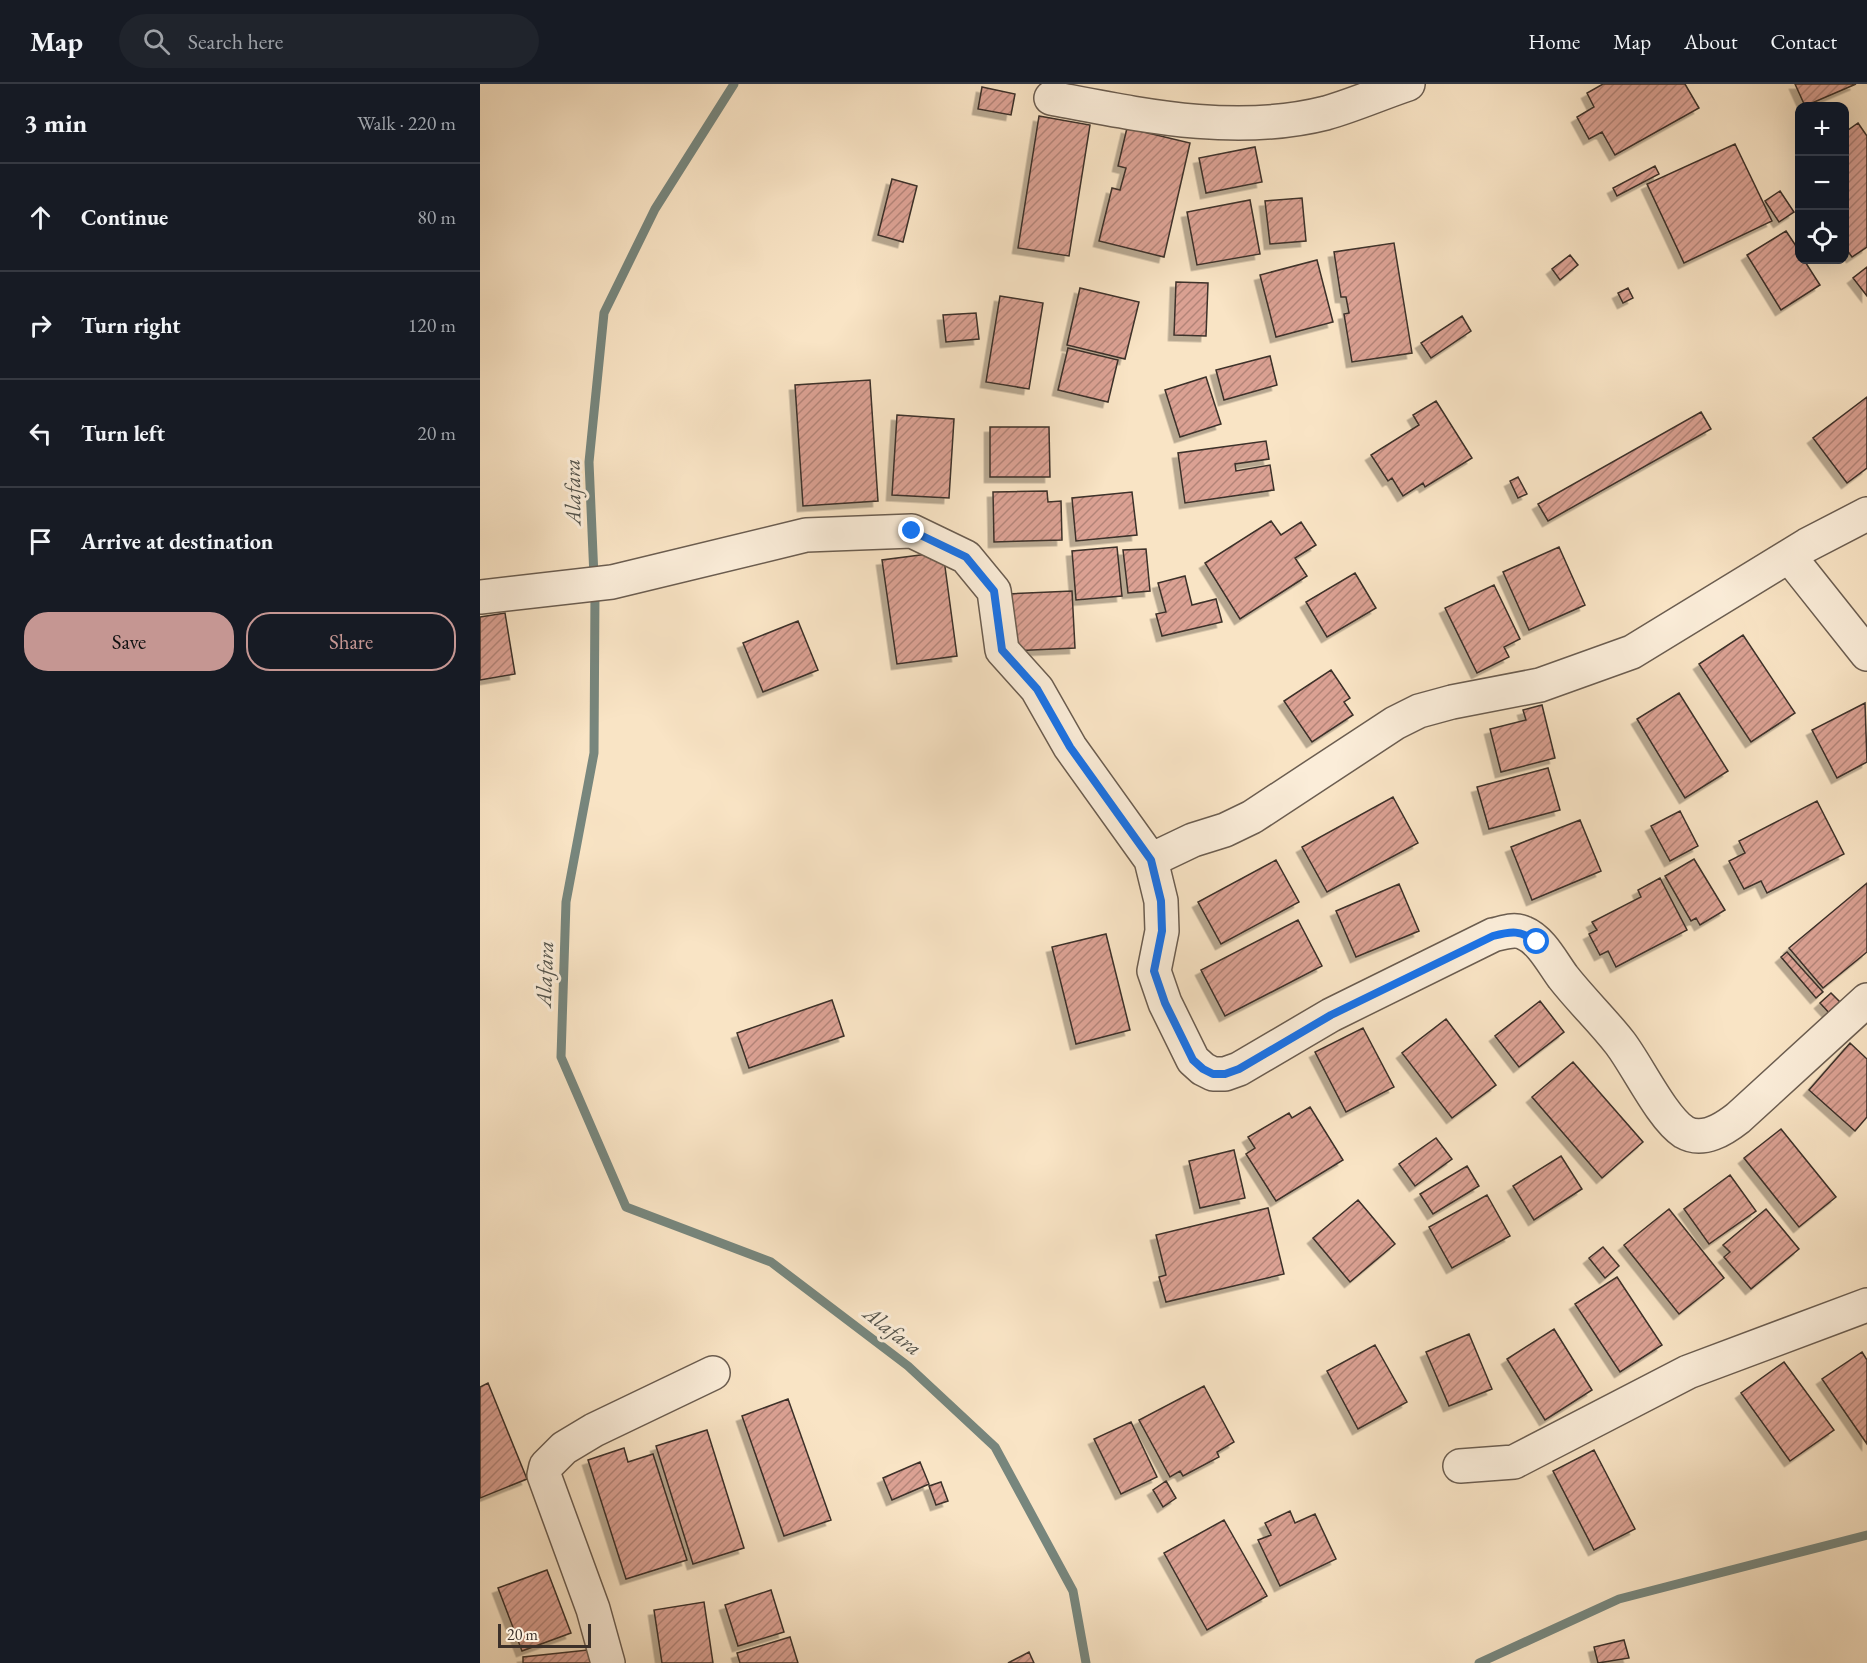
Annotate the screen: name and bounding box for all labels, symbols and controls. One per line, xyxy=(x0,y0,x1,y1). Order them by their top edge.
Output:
search box xyxy=(119,14,539,68)
text: Map xyxy=(30,23,83,59)
icon: search xyxy=(140,25,173,58)
text: Search here xyxy=(188,27,283,56)
text: Home xyxy=(1528,28,1580,55)
text: Map xyxy=(1613,28,1651,55)
text: About xyxy=(1684,28,1737,55)
text: Contact xyxy=(1770,28,1837,55)
map controls xyxy=(1795,102,1849,264)
button: + xyxy=(1795,102,1849,156)
text: 3 min xyxy=(24,106,87,140)
text: Walk · 220 m xyxy=(357,110,456,136)
button: − xyxy=(1795,156,1849,210)
icon: ahead xyxy=(24,201,57,234)
text: Continue xyxy=(81,203,168,232)
text: 80 m xyxy=(417,204,456,230)
button: locate xyxy=(1795,210,1849,264)
icon: right xyxy=(24,309,57,342)
text: Turn right xyxy=(81,311,180,340)
text: 120 m xyxy=(408,312,456,338)
icon: left xyxy=(24,417,57,450)
text: Turn left xyxy=(81,419,165,448)
text: 20 m xyxy=(417,420,456,446)
water label: Alafara xyxy=(557,459,588,527)
route end xyxy=(898,517,924,543)
icon: arrive xyxy=(24,525,57,558)
text: Arrive at destination xyxy=(81,527,273,556)
button: Save xyxy=(24,612,234,671)
button: Share xyxy=(246,612,456,671)
route start xyxy=(1523,928,1549,954)
water label: Alafara xyxy=(529,940,560,1010)
water label: Alafara xyxy=(856,1297,928,1362)
scale bar xyxy=(498,1621,591,1648)
text: 20 m xyxy=(507,1624,538,1645)

